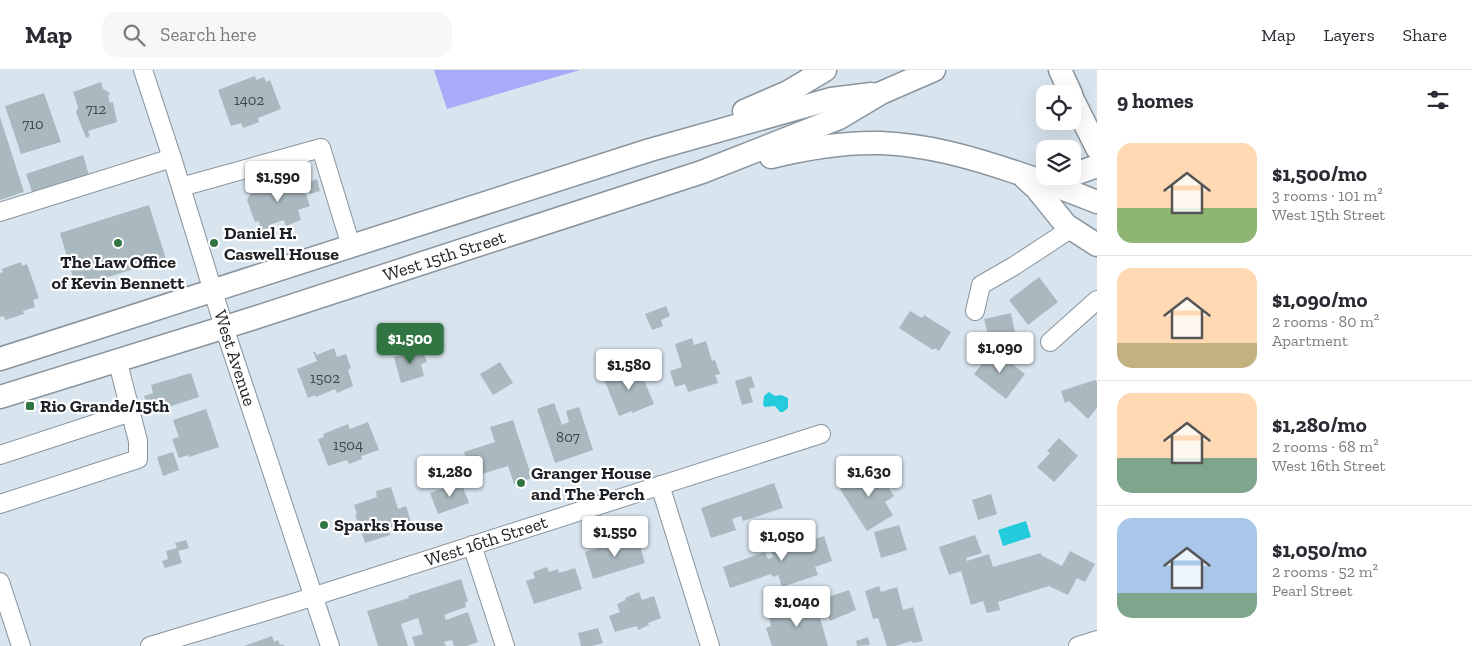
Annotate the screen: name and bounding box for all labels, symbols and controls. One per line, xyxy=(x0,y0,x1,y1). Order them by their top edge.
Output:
search box xyxy=(102,12,452,57)
text: Map xyxy=(25,20,72,49)
icon: search xyxy=(120,21,148,49)
text: Search here xyxy=(160,23,257,46)
text: Map xyxy=(1261,24,1296,46)
text: Layers xyxy=(1324,24,1375,46)
text: Share xyxy=(1403,24,1447,46)
map controls xyxy=(1036,85,1081,185)
button: locate xyxy=(1036,85,1081,130)
icon: filters xyxy=(1424,86,1452,114)
text: 9 homes xyxy=(1117,88,1194,113)
house number: 1402 xyxy=(234,91,264,109)
house number: 712 xyxy=(86,100,107,118)
house number: 710 xyxy=(22,115,44,133)
button: layers xyxy=(1036,140,1081,185)
pin: $1,590 xyxy=(237,160,319,203)
text: $1,500/mo xyxy=(1272,161,1367,186)
icon: home xyxy=(1157,163,1217,223)
text: $1,590 xyxy=(256,167,300,186)
text: 3 rooms · 101 m² xyxy=(1272,186,1383,205)
text: West 15th Street xyxy=(1272,205,1385,224)
place label: Daniel H. Caswell House xyxy=(224,222,339,265)
street label: West 15th Street xyxy=(380,226,508,286)
marker: The Law Office of Kevin Bennett xyxy=(112,237,124,249)
marker: Daniel H. Caswell House xyxy=(208,237,220,249)
place label: The Law Office of Kevin Bennett xyxy=(52,251,185,294)
text: $1,090/mo xyxy=(1272,287,1367,312)
icon: home xyxy=(1157,288,1217,348)
street label: West Avenue xyxy=(209,307,261,409)
text: 2 rooms · 80 m² xyxy=(1272,312,1379,331)
pin: $1,500 xyxy=(369,322,451,365)
text: $1,500 xyxy=(388,329,432,348)
text: Apartment xyxy=(1272,331,1348,350)
pin: $1,090 xyxy=(959,332,1041,374)
text: $1,090 xyxy=(978,338,1022,357)
pin: $1,580 xyxy=(588,348,670,391)
text: $1,580 xyxy=(607,355,651,374)
house number: 1502 xyxy=(310,369,340,387)
place label: Rio Grande/15th xyxy=(40,395,170,417)
marker: Rio Grande/15th xyxy=(24,400,36,412)
text: $1,280/mo xyxy=(1272,412,1367,437)
icon: home xyxy=(1157,413,1217,473)
house number: 807 xyxy=(556,428,580,446)
house number: 1504 xyxy=(333,436,363,454)
text: 2 rooms · 68 m² xyxy=(1272,437,1379,456)
pin: $1,280 xyxy=(409,456,491,498)
pin: $1,630 xyxy=(828,456,910,498)
text: West 16th Street xyxy=(1272,456,1386,475)
text: $1,280 xyxy=(428,462,472,481)
place label: Granger House and The Perch xyxy=(531,462,651,505)
text: $1,630 xyxy=(847,462,891,481)
marker: Granger House and The Perch xyxy=(515,477,527,489)
street label: West 16th Street xyxy=(422,511,550,571)
place label: Sparks House xyxy=(334,514,443,536)
pin: $1,550 xyxy=(574,516,656,558)
marker: Sparks House xyxy=(318,519,330,531)
pin: $1,050 xyxy=(741,520,823,562)
text: $1,550 xyxy=(593,522,637,541)
text: $1,050 xyxy=(760,526,804,545)
text: $1,050/mo xyxy=(1272,537,1367,562)
icon: home xyxy=(1157,538,1217,598)
text: 2 rooms · 52 m² xyxy=(1272,562,1378,581)
text: Pearl Street xyxy=(1272,581,1353,600)
pin: $1,040 xyxy=(756,586,838,628)
text: $1,040 xyxy=(774,592,820,611)

